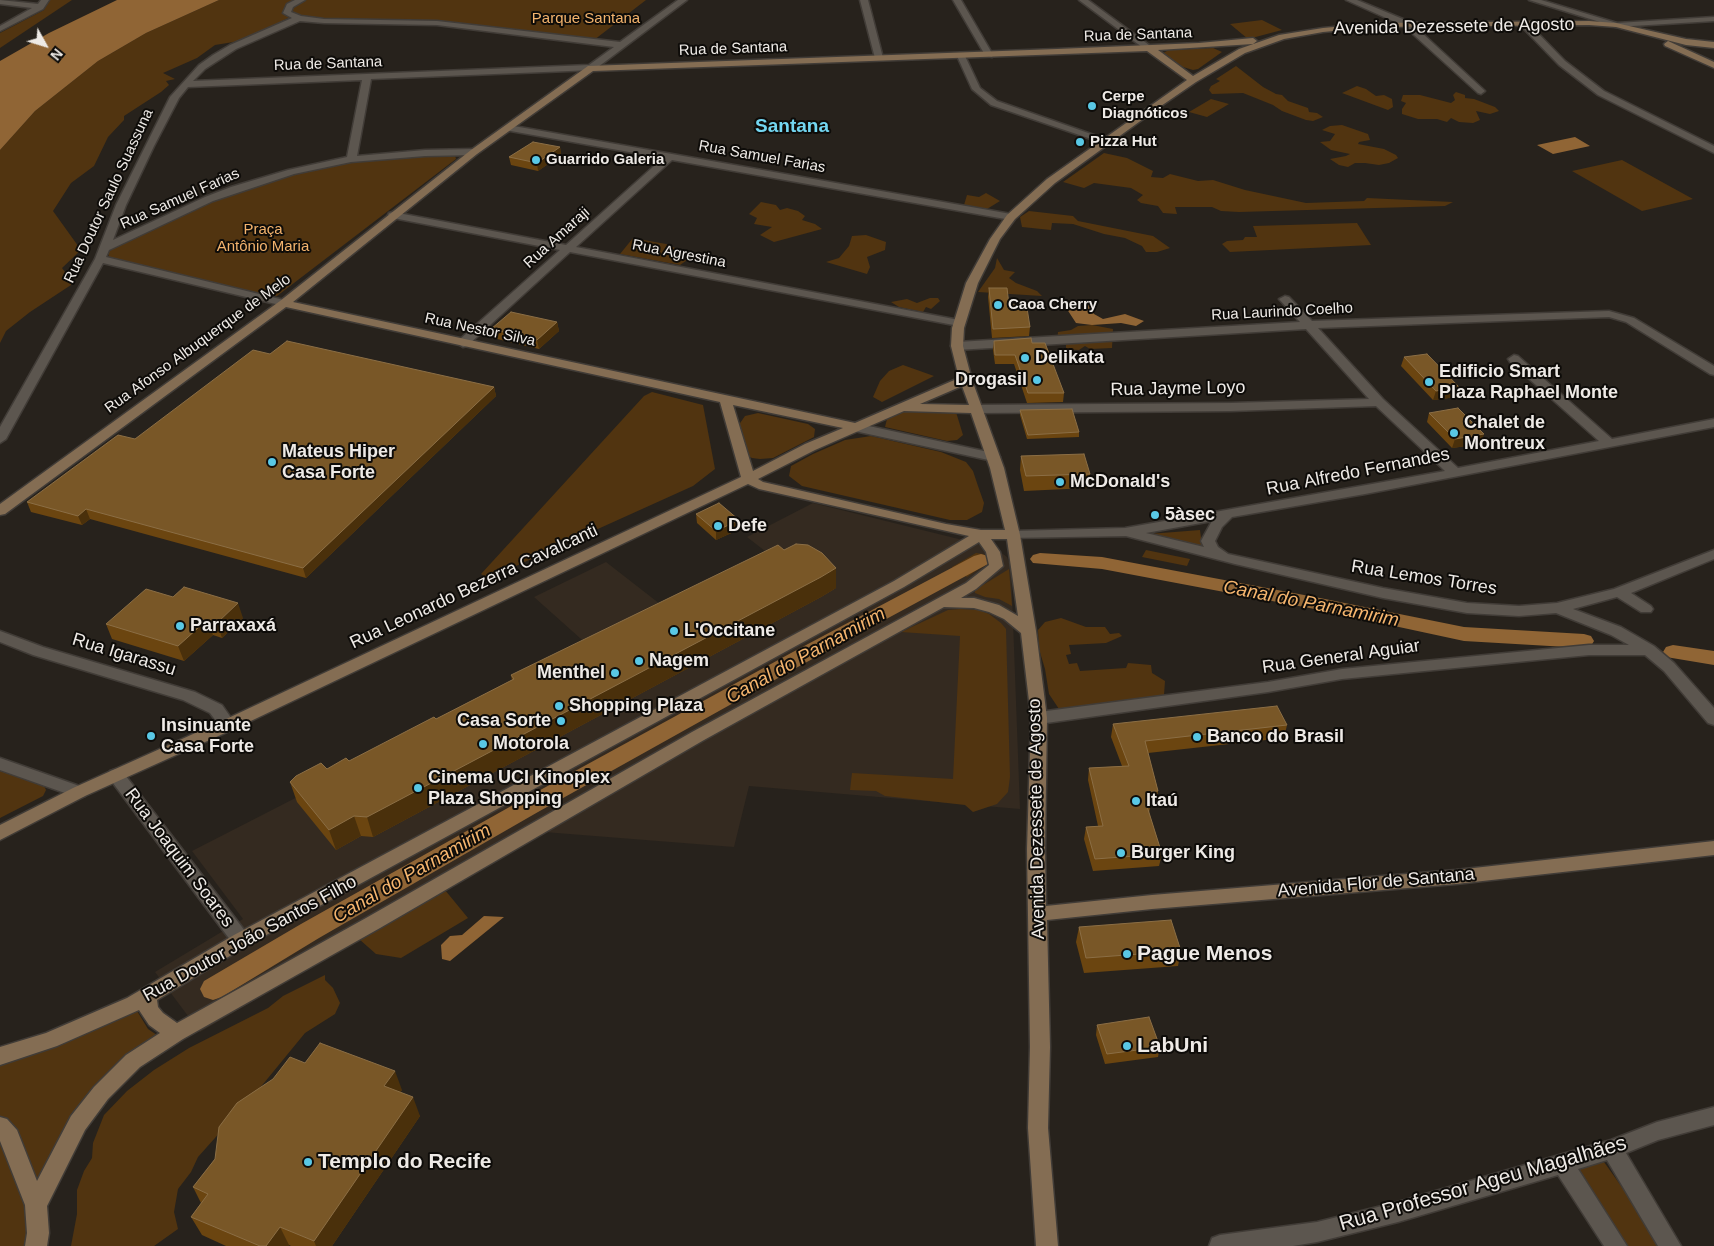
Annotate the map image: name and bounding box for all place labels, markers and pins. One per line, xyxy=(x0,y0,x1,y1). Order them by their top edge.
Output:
place label: Cerpe Diagnóticos xyxy=(1102,88,1188,123)
marker: Cerpe Diagnóticos xyxy=(1086,100,1098,112)
place label: Pizza Hut xyxy=(1090,133,1157,151)
marker: Pizza Hut xyxy=(1074,136,1086,148)
place label: Guarrido Galeria xyxy=(546,151,664,169)
marker: Guarrido Galeria xyxy=(530,154,542,166)
place label: Caoa Cherry xyxy=(1008,296,1097,314)
marker: Caoa Cherry xyxy=(992,299,1004,311)
place label: Delikata xyxy=(1035,347,1104,369)
marker: Delikata xyxy=(1019,352,1031,364)
place label: Edificio Smart Plaza Raphael Monte xyxy=(1439,361,1618,404)
place label: Drogasil xyxy=(955,369,1027,391)
marker: Drogasil xyxy=(1031,374,1043,386)
marker: Edificio Smart Plaza Raphael Monte xyxy=(1423,376,1435,388)
place label: Chalet de Montreux xyxy=(1464,412,1545,454)
marker: Chalet de Montreux xyxy=(1448,427,1460,439)
place label: Mateus Hiper Casa Forte xyxy=(282,441,395,484)
marker: Mateus Hiper Casa Forte xyxy=(266,456,278,468)
place label: McDonald's xyxy=(1070,471,1170,493)
marker: McDonald's xyxy=(1054,476,1066,488)
place label: 5àsec xyxy=(1165,504,1215,526)
marker: 5àsec xyxy=(1149,509,1161,521)
place label: Defe xyxy=(728,515,767,537)
marker: Defe xyxy=(712,520,724,532)
place label: Parraxaxá xyxy=(190,615,276,637)
marker: Parraxaxá xyxy=(174,620,186,632)
place label: L'Occitane xyxy=(684,620,775,642)
marker: L'Occitane xyxy=(668,625,680,637)
place label: Nagem xyxy=(649,650,709,672)
marker: Nagem xyxy=(633,655,645,667)
place label: Menthel xyxy=(537,662,605,684)
marker: Menthel xyxy=(609,667,621,679)
place label: Shopping Plaza xyxy=(569,695,703,717)
marker: Shopping Plaza xyxy=(553,700,565,712)
place label: Casa Sorte xyxy=(457,710,551,732)
place label: Insinuante Casa Forte xyxy=(161,715,254,758)
marker: Casa Sorte xyxy=(555,715,567,727)
place label: Banco do Brasil xyxy=(1207,726,1344,748)
marker: Insinuante Casa Forte xyxy=(145,730,157,742)
marker: Banco do Brasil xyxy=(1191,731,1203,743)
place label: Motorola xyxy=(493,733,569,755)
marker: Motorola xyxy=(477,738,489,750)
place label: Cinema UCI Kinoplex Plaza Shopping xyxy=(428,767,610,810)
marker: Cinema UCI Kinoplex Plaza Shopping xyxy=(412,782,424,794)
place label: Itaú xyxy=(1146,790,1178,812)
marker: Itaú xyxy=(1130,795,1142,807)
place label: Burger King xyxy=(1131,842,1235,864)
marker: Burger King xyxy=(1115,847,1127,859)
place label: Pague Menos xyxy=(1137,941,1272,967)
marker: Pague Menos xyxy=(1121,948,1133,960)
place label: LabUni xyxy=(1137,1033,1208,1059)
marker: LabUni xyxy=(1121,1040,1133,1052)
place label: Templo do Recife xyxy=(318,1149,491,1175)
marker: Templo do Recife xyxy=(302,1156,314,1168)

